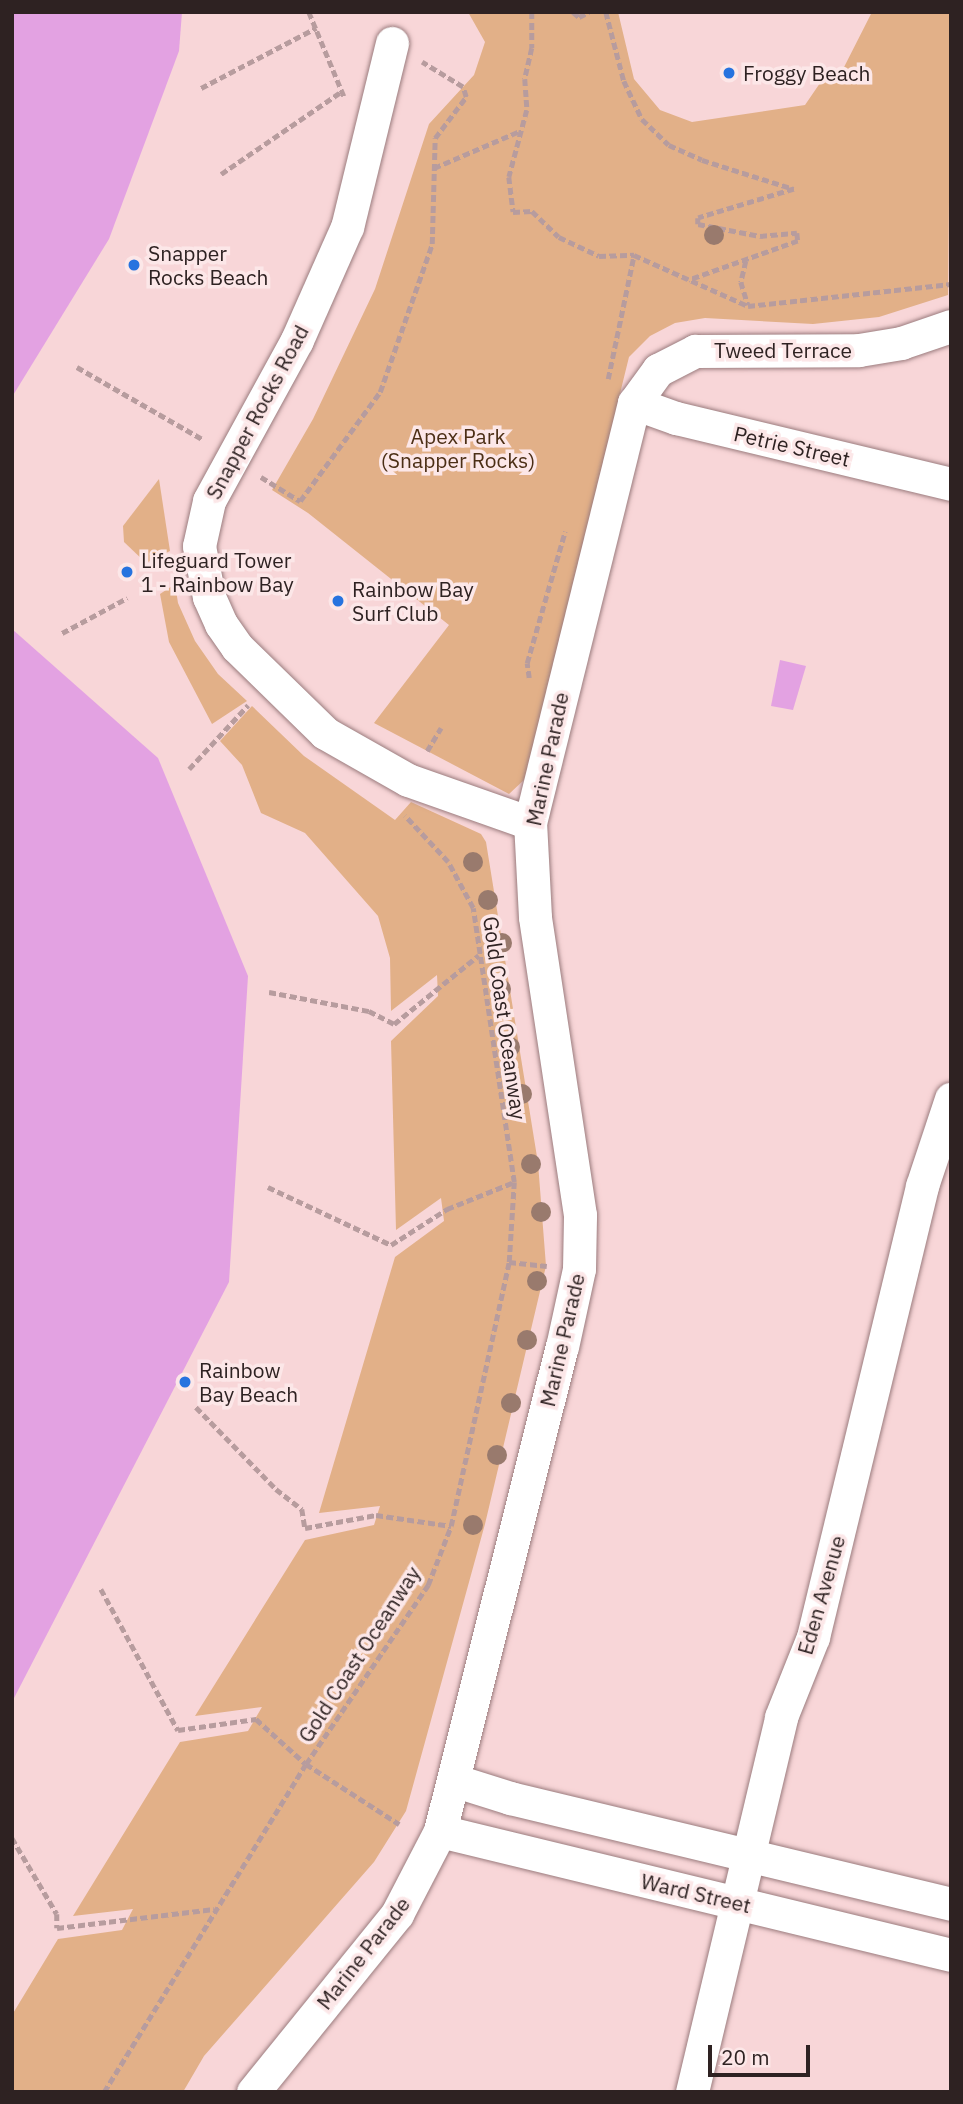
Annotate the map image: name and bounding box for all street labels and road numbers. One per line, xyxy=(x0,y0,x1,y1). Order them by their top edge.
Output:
street label: Snapper Rocks Road xyxy=(200,321,314,503)
street label: Tweed Terrace xyxy=(714,337,852,363)
street label: Petrie Street xyxy=(732,420,852,472)
street label: Marine Parade xyxy=(521,690,573,828)
street label: Gold Coast Oceanway xyxy=(478,915,532,1121)
street label: Marine Parade xyxy=(534,1271,590,1409)
street label: Eden Avenue xyxy=(792,1533,850,1657)
street label: Gold Coast Oceanway xyxy=(293,1561,425,1747)
street label: Ward Street xyxy=(639,1868,753,1918)
street label: Marine Parade xyxy=(311,1892,415,2014)

